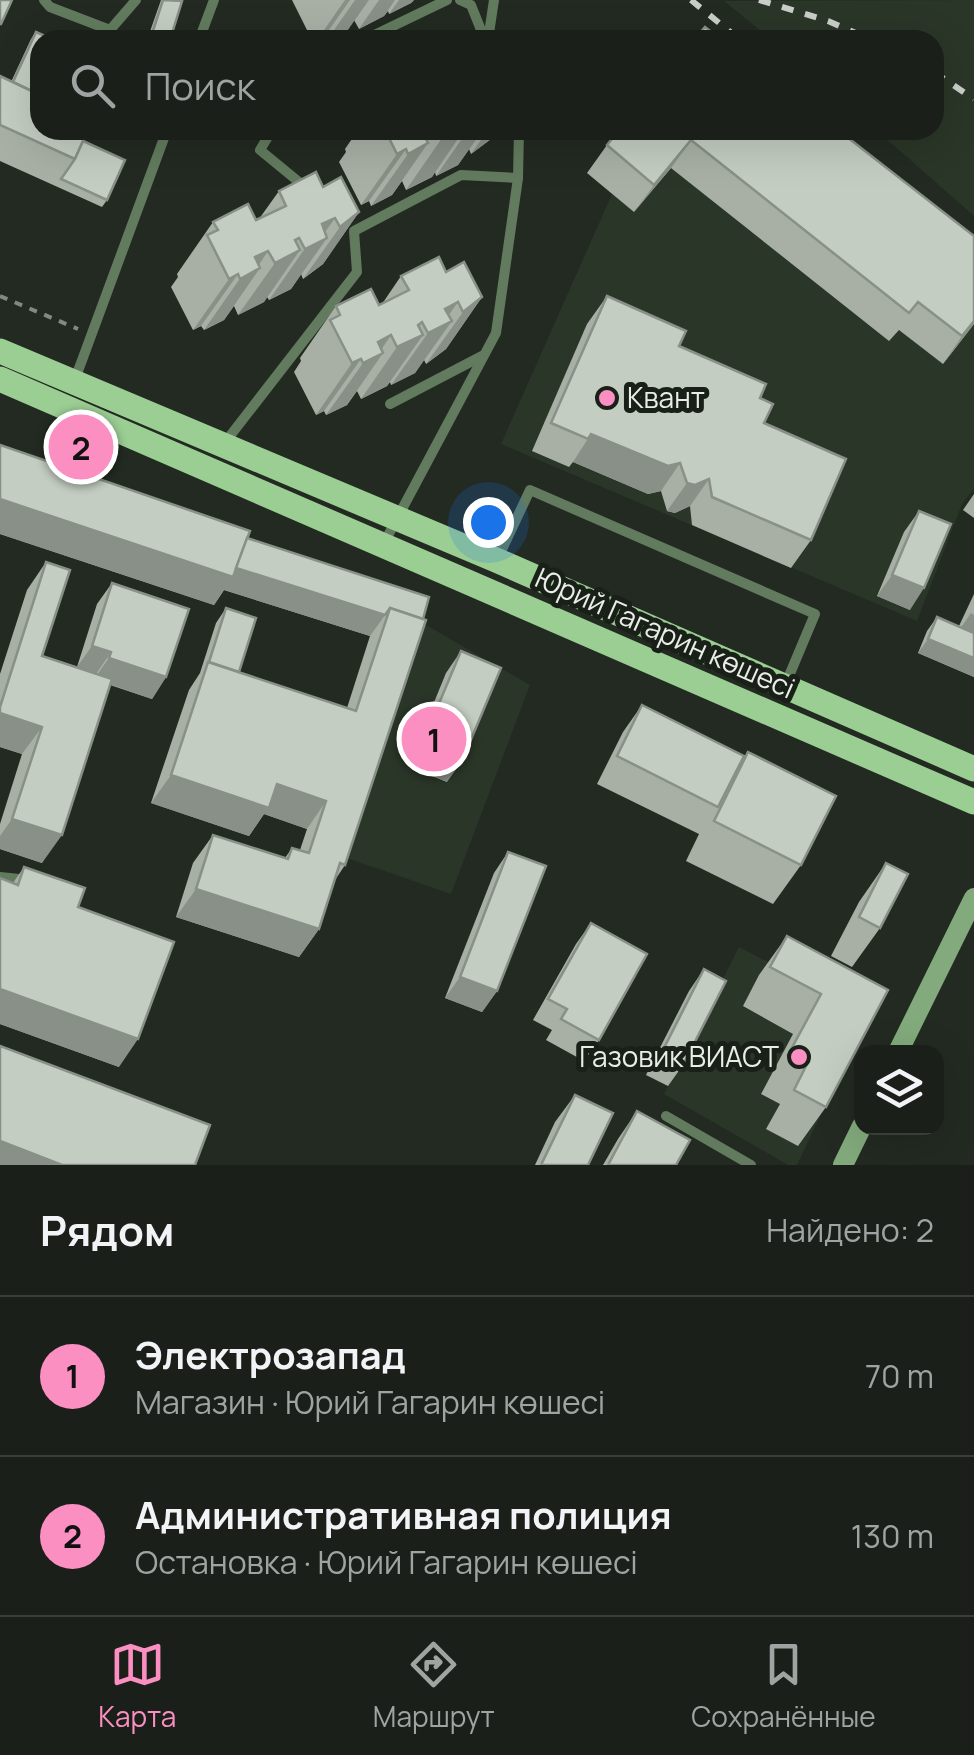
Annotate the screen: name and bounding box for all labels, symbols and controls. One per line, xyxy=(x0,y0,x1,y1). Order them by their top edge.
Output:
search box xyxy=(30,30,944,140)
icon: search xyxy=(65,58,120,113)
text: Поиск xyxy=(145,59,255,111)
place label: Квант xyxy=(627,378,705,416)
marker: Квант xyxy=(596,387,618,409)
pin: 2 xyxy=(48,410,114,484)
your location xyxy=(463,497,514,548)
street label: Юрий Гагарин көшесі xyxy=(530,558,801,706)
pin: 1 xyxy=(402,702,466,776)
place label: Газовик ВИАСТ xyxy=(579,1037,779,1075)
map controls xyxy=(854,1045,944,1135)
button: layers xyxy=(854,1045,944,1135)
marker: Газовик ВИАСТ xyxy=(788,1046,810,1068)
text: Рядом xyxy=(40,1201,174,1259)
text: Найдено: 2 xyxy=(766,1208,934,1252)
text: Электрозапад xyxy=(135,1328,406,1380)
text: 1 xyxy=(65,1354,80,1398)
text: 70 m xyxy=(865,1354,934,1398)
text: Магазин · Юрий Гагарин көшесі xyxy=(135,1380,605,1424)
text: Административная полиция xyxy=(135,1488,672,1540)
text: 2 xyxy=(63,1514,82,1558)
text: 130 m xyxy=(851,1514,934,1558)
text: Остановка · Юрий Гагарин көшесі xyxy=(135,1540,638,1584)
tab: Карта xyxy=(98,1637,176,1735)
tab: Маршрут xyxy=(373,1637,495,1735)
tab: Сохранённые xyxy=(691,1637,876,1735)

